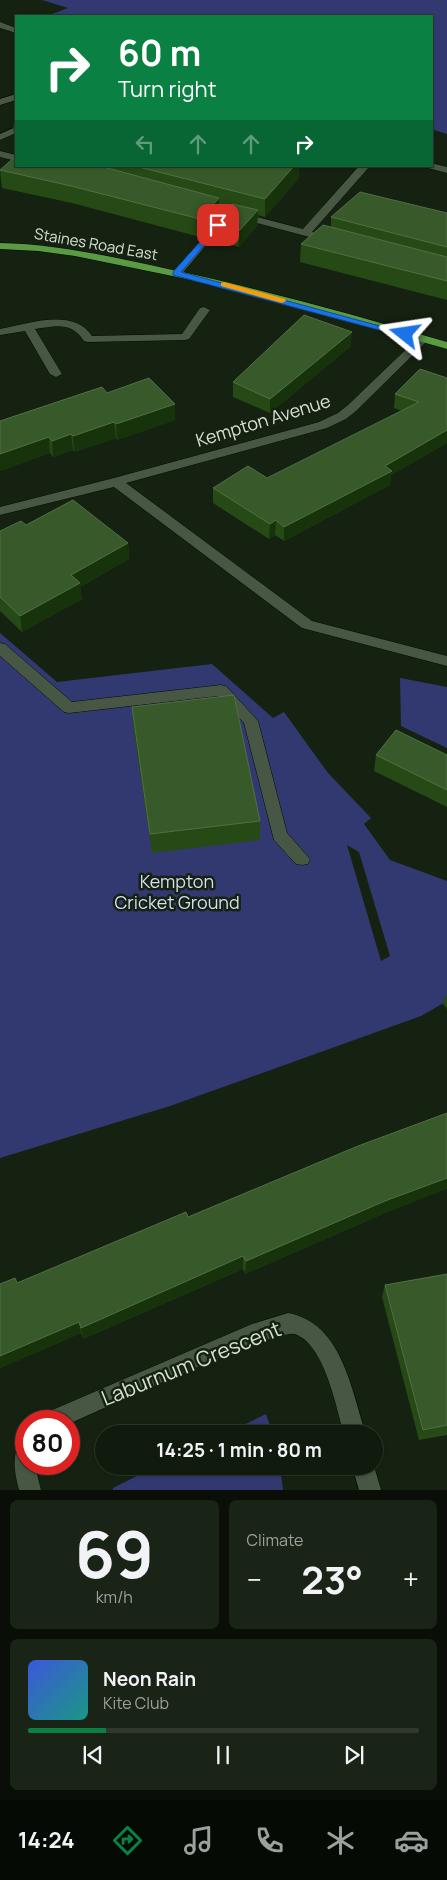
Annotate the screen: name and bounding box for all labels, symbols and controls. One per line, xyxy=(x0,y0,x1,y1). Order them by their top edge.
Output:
text: 60 m xyxy=(118,29,201,77)
icon: right xyxy=(35,35,100,100)
text: Turn right xyxy=(118,74,216,104)
icon: left xyxy=(131,130,159,158)
icon: ahead xyxy=(184,130,212,158)
icon: ahead xyxy=(237,130,265,158)
icon: right xyxy=(290,130,318,158)
pin xyxy=(197,204,239,246)
icon: arrive xyxy=(204,211,232,239)
street label: Staines Road East xyxy=(33,223,159,265)
position arrow xyxy=(378,307,430,359)
street label: Kempton Avenue xyxy=(193,388,333,452)
park label: Kempton Cricket Ground xyxy=(114,869,240,914)
street label: Laburnum Crescent xyxy=(97,1314,285,1412)
speed limit sign: 80 xyxy=(15,1410,80,1475)
text: 14:25 · 1 min · 80 m xyxy=(156,1437,322,1463)
text: 69 xyxy=(75,1509,154,1598)
text: Climate xyxy=(247,1529,303,1551)
text: 23° xyxy=(301,1553,363,1605)
text: − xyxy=(247,1560,262,1598)
text: + xyxy=(403,1560,419,1598)
text: km/h xyxy=(96,1586,133,1608)
text: Neon Rain xyxy=(103,1666,196,1692)
text: Kite Club xyxy=(103,1692,169,1714)
icon: previous xyxy=(79,1741,107,1769)
icon: pause xyxy=(209,1741,237,1769)
icon: next xyxy=(340,1741,368,1769)
icon: directions xyxy=(110,1823,145,1858)
icon: music xyxy=(181,1823,216,1858)
icon: phone xyxy=(252,1823,287,1858)
icon: climate xyxy=(323,1823,358,1858)
icon: car xyxy=(394,1823,429,1858)
text: 14:24 xyxy=(18,1825,75,1855)

